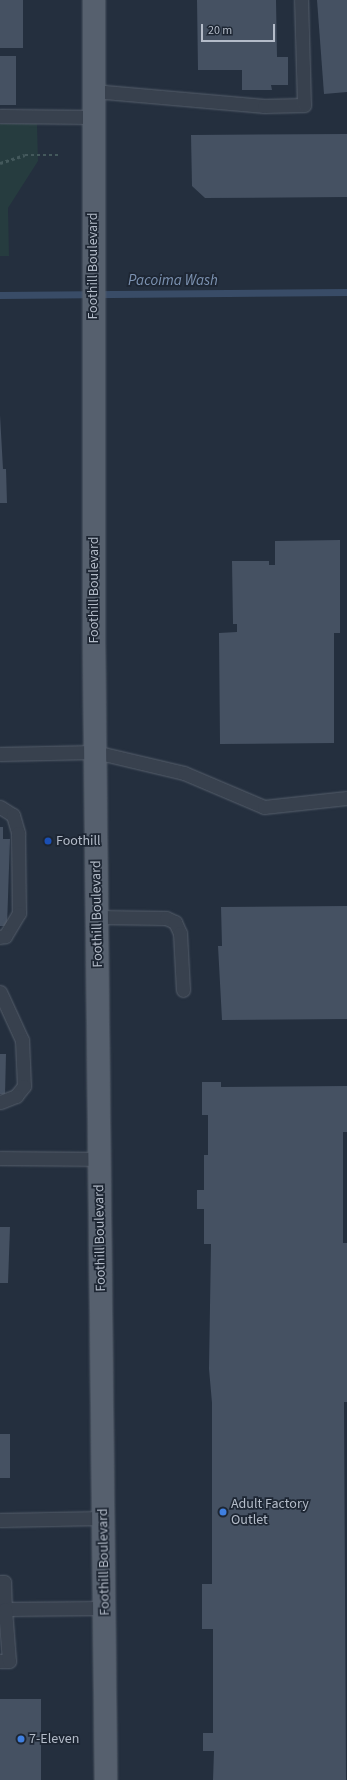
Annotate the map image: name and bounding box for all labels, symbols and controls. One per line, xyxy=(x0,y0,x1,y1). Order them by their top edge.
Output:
scale bar xyxy=(203,16,277,42)
text: 20 m xyxy=(208,22,232,39)
street label: Foothill Boulevard xyxy=(85,212,101,320)
water label: Pacoima Wash xyxy=(128,272,218,290)
street label: Foothill Boulevard xyxy=(86,536,102,644)
place label: Foothill xyxy=(56,833,101,849)
marker: Foothill xyxy=(43,836,53,846)
street label: Foothill Boulevard xyxy=(88,860,106,968)
street label: Foothill Boulevard xyxy=(91,1184,109,1292)
place label: Adult Factory Outlet xyxy=(231,1496,309,1528)
marker: Adult Factory Outlet xyxy=(218,1507,228,1517)
street label: Foothill Boulevard xyxy=(95,1508,113,1616)
place label: 7-Eleven xyxy=(29,1731,79,1747)
marker: 7-Eleven xyxy=(16,1734,26,1744)

